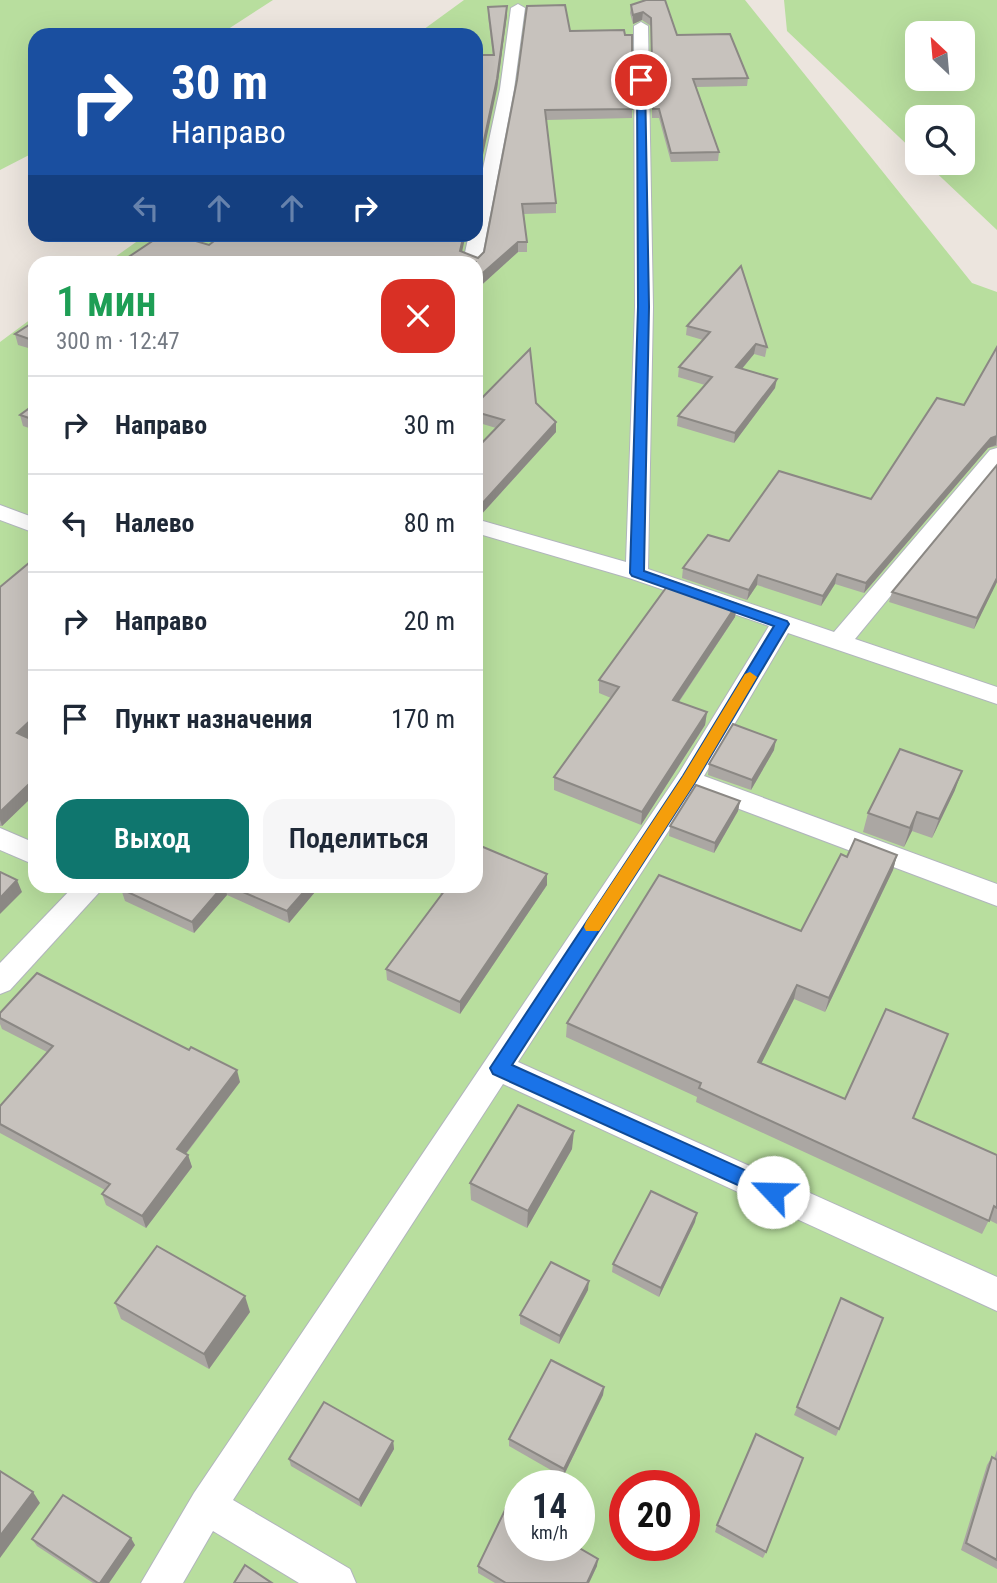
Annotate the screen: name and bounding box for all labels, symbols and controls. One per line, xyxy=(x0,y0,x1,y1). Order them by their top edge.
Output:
north arrow xyxy=(905,21,975,91)
map controls xyxy=(905,21,975,175)
pin xyxy=(611,50,671,110)
text: 30 m xyxy=(171,54,268,111)
icon: right xyxy=(56,56,147,147)
icon: arrive xyxy=(622,61,660,99)
button: search xyxy=(905,105,975,175)
text: Направо xyxy=(171,113,286,151)
icon: left xyxy=(127,189,165,227)
icon: ahead xyxy=(200,189,238,227)
icon: ahead xyxy=(273,189,311,227)
icon: right xyxy=(346,189,384,227)
text: 1 мин xyxy=(56,277,157,326)
button: close xyxy=(381,279,455,353)
text: 300 m · 12:47 xyxy=(56,328,180,355)
icon: right xyxy=(56,406,94,444)
text: Направо xyxy=(115,410,207,440)
text: 30 m xyxy=(404,410,455,440)
icon: left xyxy=(56,504,94,542)
text: Налево xyxy=(115,508,195,538)
text: 80 m xyxy=(404,508,455,538)
icon: right xyxy=(56,602,94,640)
text: Направо xyxy=(115,606,207,636)
text: 20 m xyxy=(404,606,455,636)
icon: arrive xyxy=(56,700,94,738)
text: Пункт назначения xyxy=(115,704,313,734)
text: 170 m xyxy=(391,704,455,734)
button: Выход xyxy=(56,799,249,879)
button: Поделиться xyxy=(263,799,455,879)
position arrow xyxy=(736,1155,810,1229)
speed limit sign: 20 xyxy=(609,1470,700,1561)
text: 14 xyxy=(532,1486,567,1527)
text: km/h xyxy=(531,1522,568,1543)

